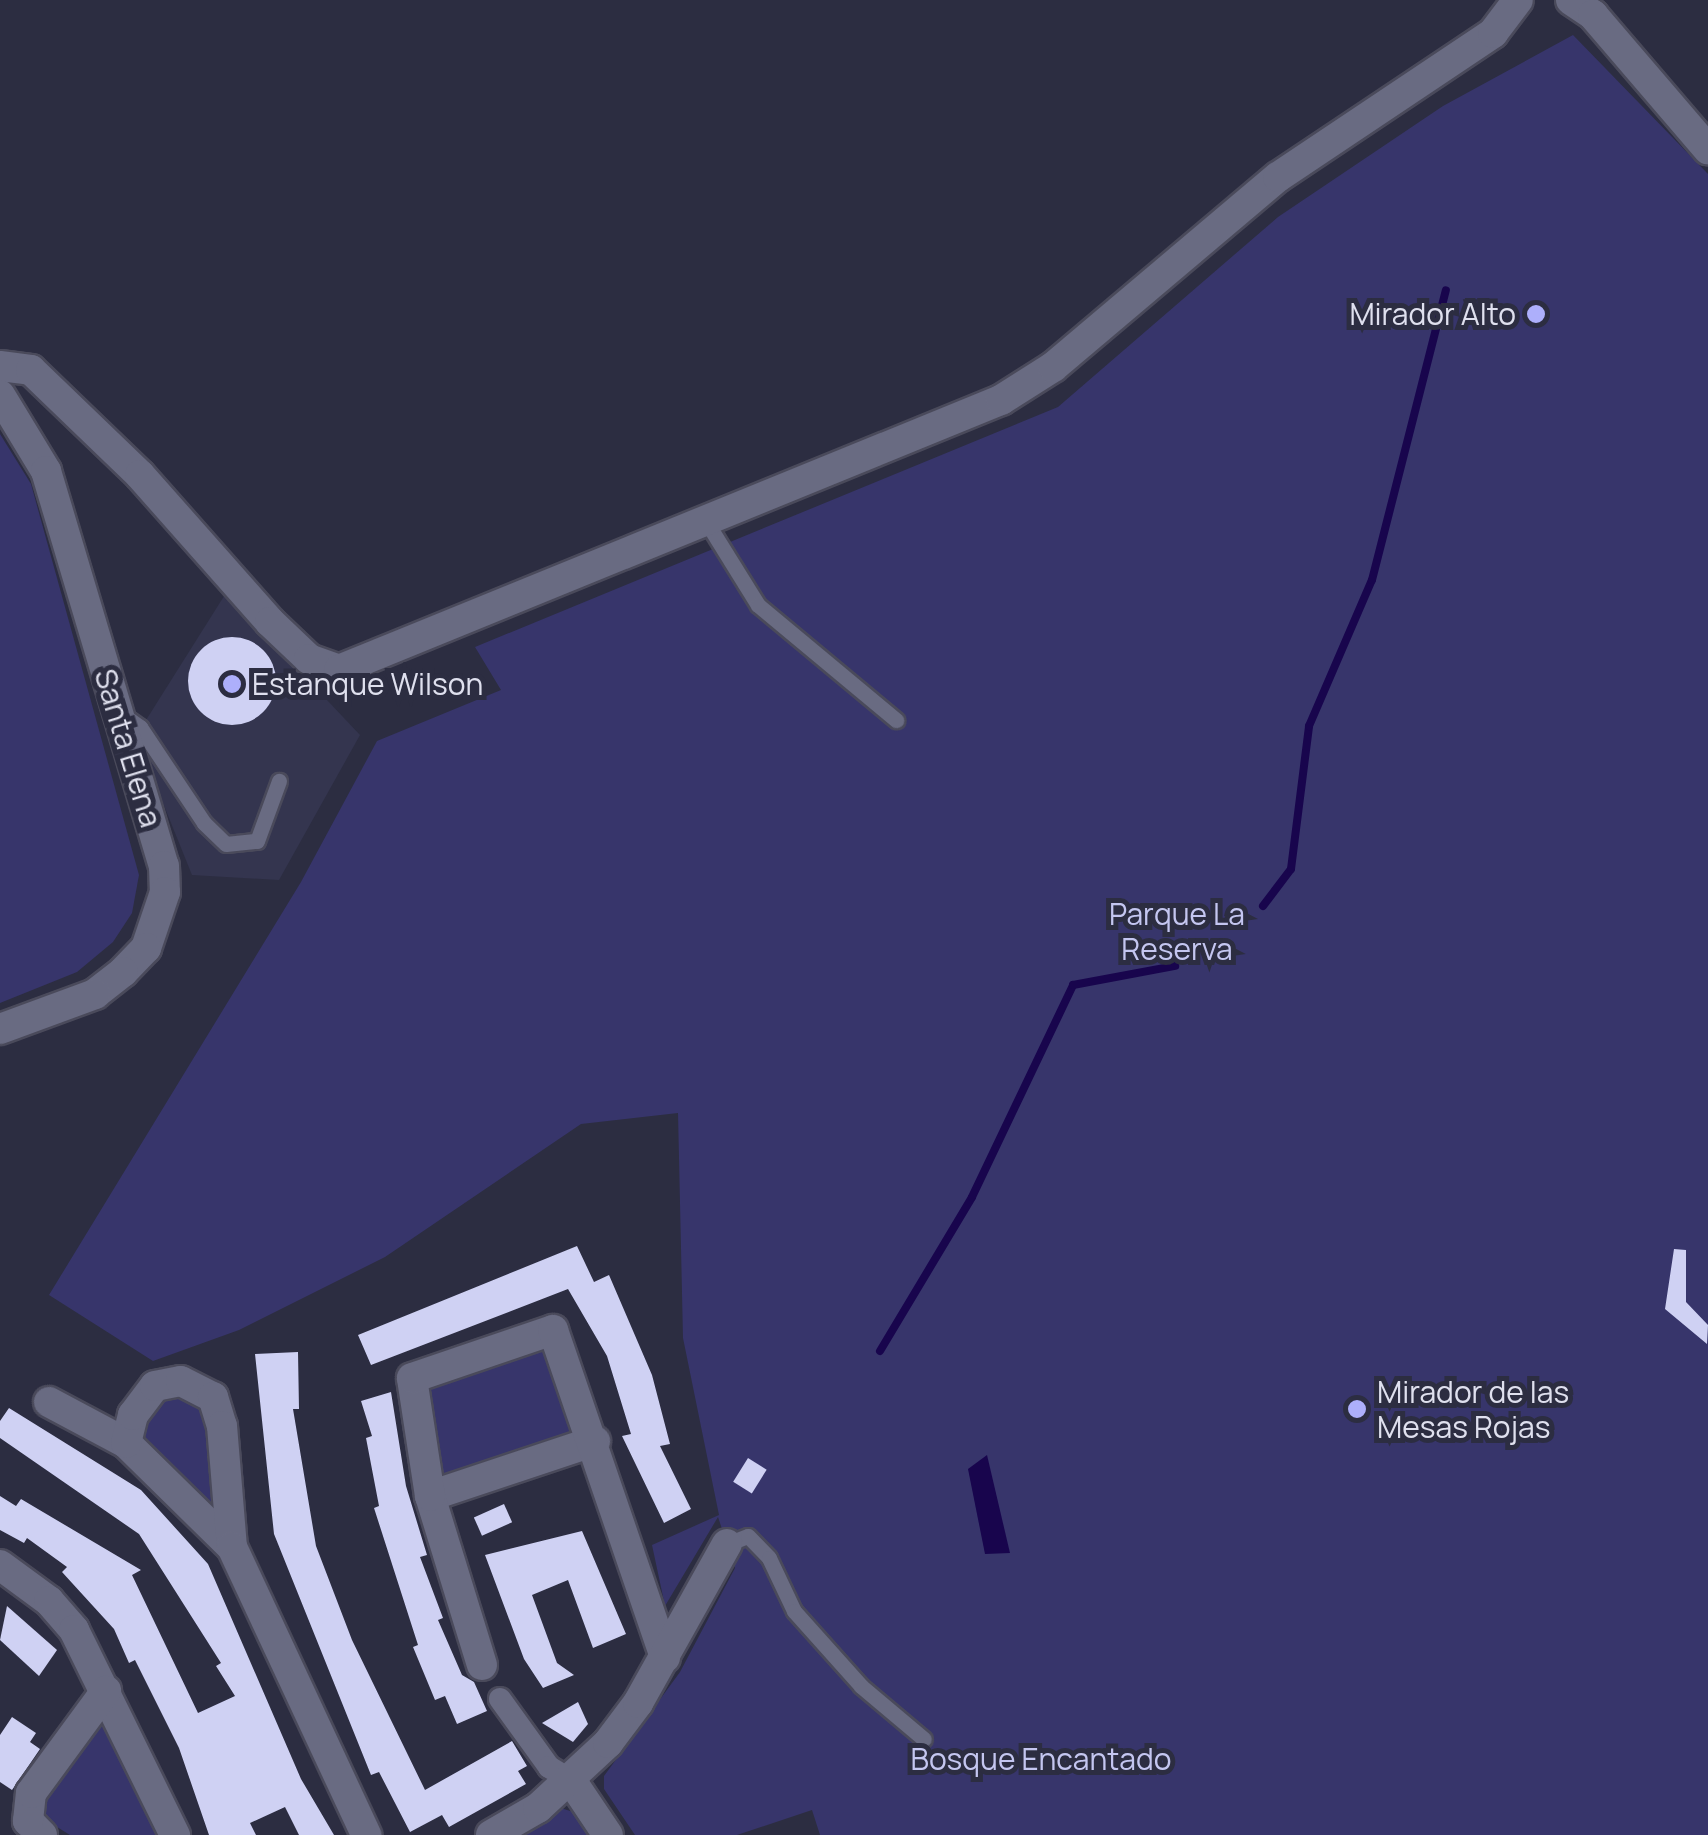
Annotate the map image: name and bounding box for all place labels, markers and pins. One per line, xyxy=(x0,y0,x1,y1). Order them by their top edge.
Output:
place label: Mirador Alto xyxy=(1349,296,1516,332)
marker: Mirador Alto xyxy=(1525,303,1547,325)
place label: Estanque Wilson xyxy=(252,666,483,702)
marker: Estanque Wilson xyxy=(221,673,243,695)
place label: Mirador de las Mesas Rojas xyxy=(1377,1374,1569,1444)
marker: Mirador de las Mesas Rojas xyxy=(1346,1398,1368,1420)

